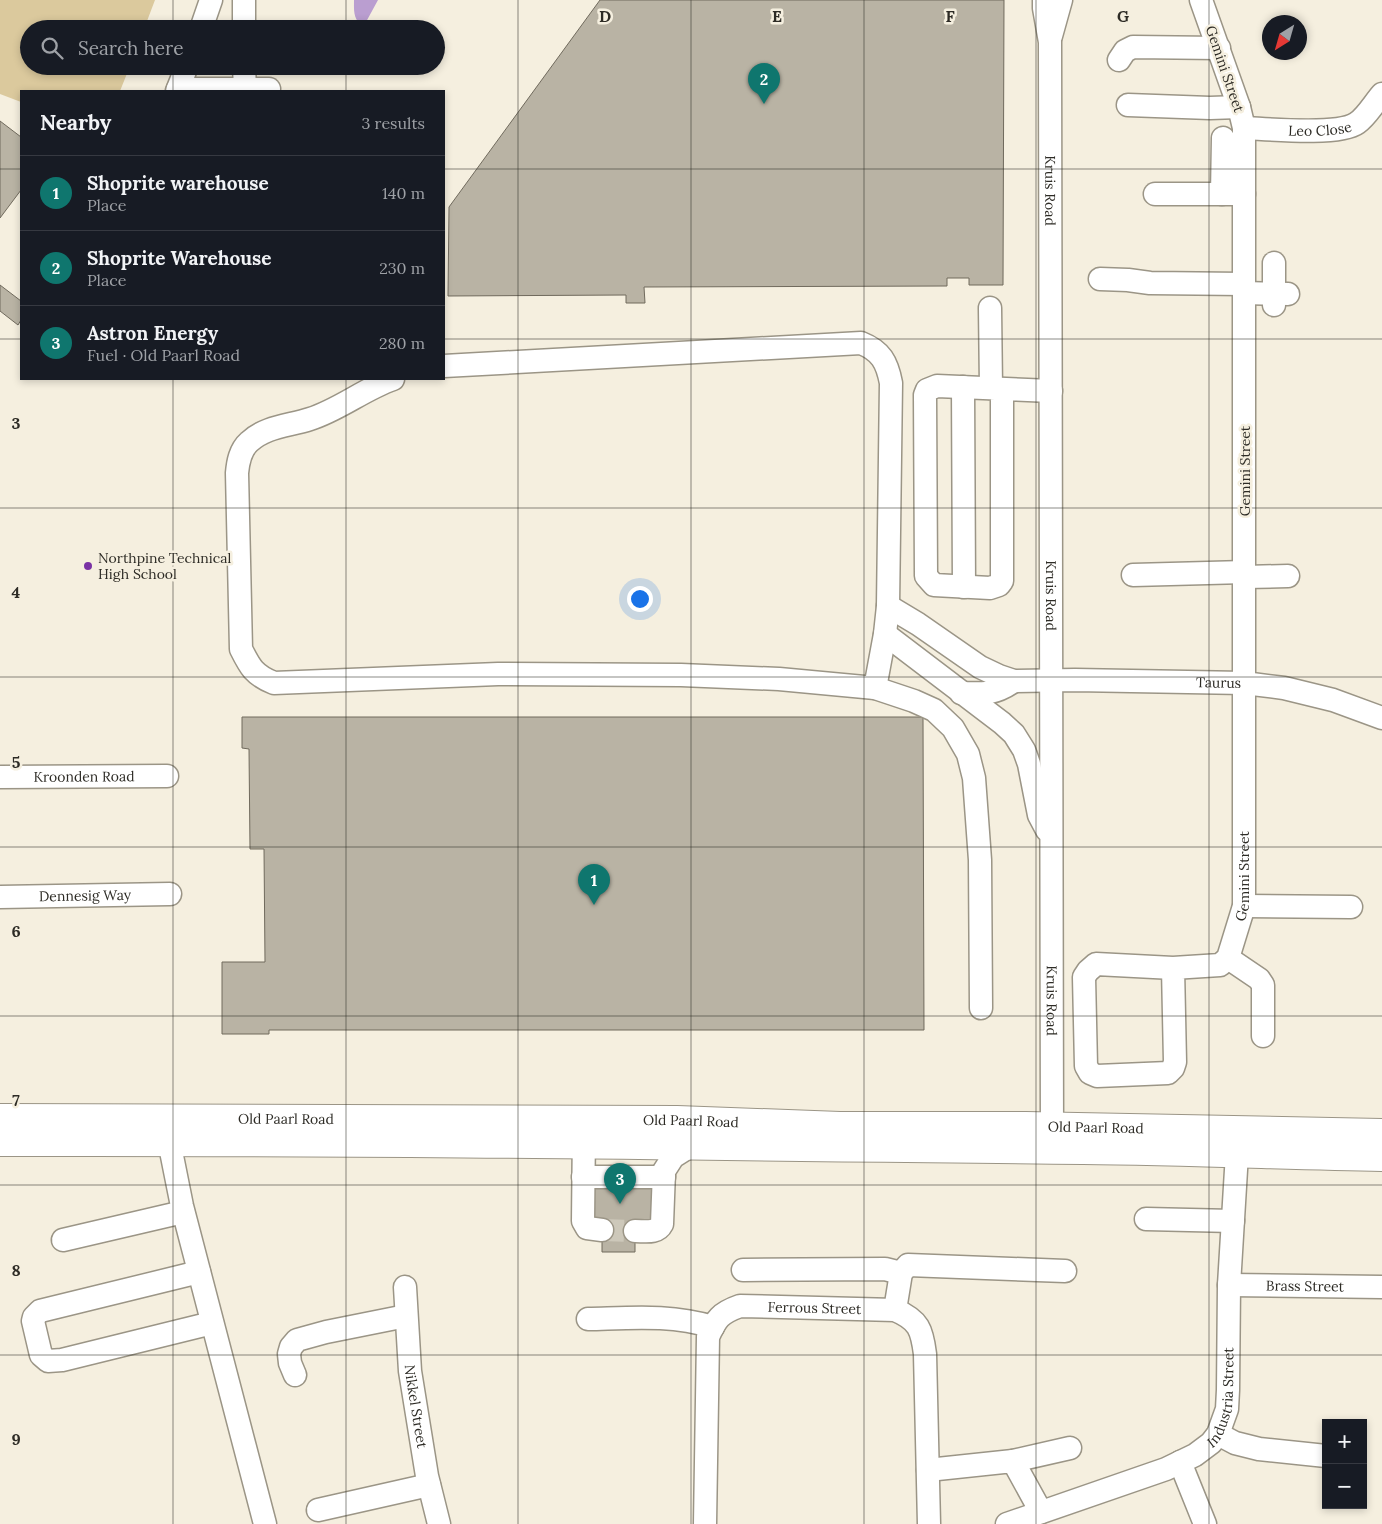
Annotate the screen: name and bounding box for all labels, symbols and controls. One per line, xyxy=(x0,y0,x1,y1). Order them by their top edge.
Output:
text: D xyxy=(599,6,611,26)
text: E xyxy=(772,6,782,26)
text: F xyxy=(945,6,955,26)
text: G xyxy=(1117,6,1129,26)
north arrow xyxy=(1262,15,1307,60)
search box xyxy=(20,20,445,75)
street label: Gemini Street xyxy=(1202,23,1248,115)
icon: search xyxy=(38,34,66,62)
text: Search here xyxy=(78,36,184,60)
pin: 2 xyxy=(748,63,780,104)
text: Nearby xyxy=(40,109,111,136)
text: 3 results xyxy=(361,113,425,133)
street label: Leo Close xyxy=(1288,117,1354,140)
street label: Kruis Road xyxy=(1041,155,1059,226)
text: Shoprite warehouse xyxy=(87,171,269,195)
text: 1 xyxy=(53,183,59,203)
text: 140 m xyxy=(382,183,425,203)
text: Place xyxy=(87,195,126,215)
text: Shoprite Warehouse xyxy=(87,246,271,270)
text: 2 xyxy=(52,258,60,278)
text: 230 m xyxy=(379,258,425,278)
text: Place xyxy=(87,270,126,290)
text: Astron Energy xyxy=(87,321,218,345)
text: 3 xyxy=(52,333,60,353)
text: 280 m xyxy=(379,333,425,353)
text: Fuel · Old Paarl Road xyxy=(87,345,240,365)
text: 3 xyxy=(12,413,21,433)
street label: Gemini Street xyxy=(1236,425,1254,516)
place label: Northpine Technical High School xyxy=(98,549,231,583)
marker: Northpine Technical High School xyxy=(82,560,94,572)
street label: Kruis Road xyxy=(1042,560,1060,631)
text: 4 xyxy=(12,582,21,602)
your location xyxy=(627,586,653,612)
street label: Taurus xyxy=(1196,673,1241,692)
text: 5 xyxy=(12,752,21,772)
street label: Kroonden Road xyxy=(33,767,135,786)
street label: Gemini Street xyxy=(1231,830,1254,924)
pin: 1 xyxy=(578,864,610,905)
street label: Dennesig Way xyxy=(39,886,132,905)
text: 6 xyxy=(11,921,21,941)
street label: Kruis Road xyxy=(1043,965,1061,1036)
text: 7 xyxy=(12,1090,20,1110)
street label: Old Paarl Road xyxy=(238,1110,334,1128)
street label: Old Paarl Road xyxy=(643,1111,739,1131)
street label: Old Paarl Road xyxy=(1048,1117,1144,1137)
pin: 3 xyxy=(604,1163,636,1204)
text: 8 xyxy=(11,1260,21,1280)
street label: Brass Street xyxy=(1266,1276,1345,1296)
street label: Ferrous Street xyxy=(767,1298,862,1318)
street label: Industria Street xyxy=(1203,1347,1237,1452)
street label: Nikkel Street xyxy=(401,1364,431,1450)
map controls xyxy=(1322,1419,1367,1509)
button: + xyxy=(1322,1419,1367,1464)
text: 9 xyxy=(11,1429,21,1449)
button: − xyxy=(1322,1464,1367,1509)

